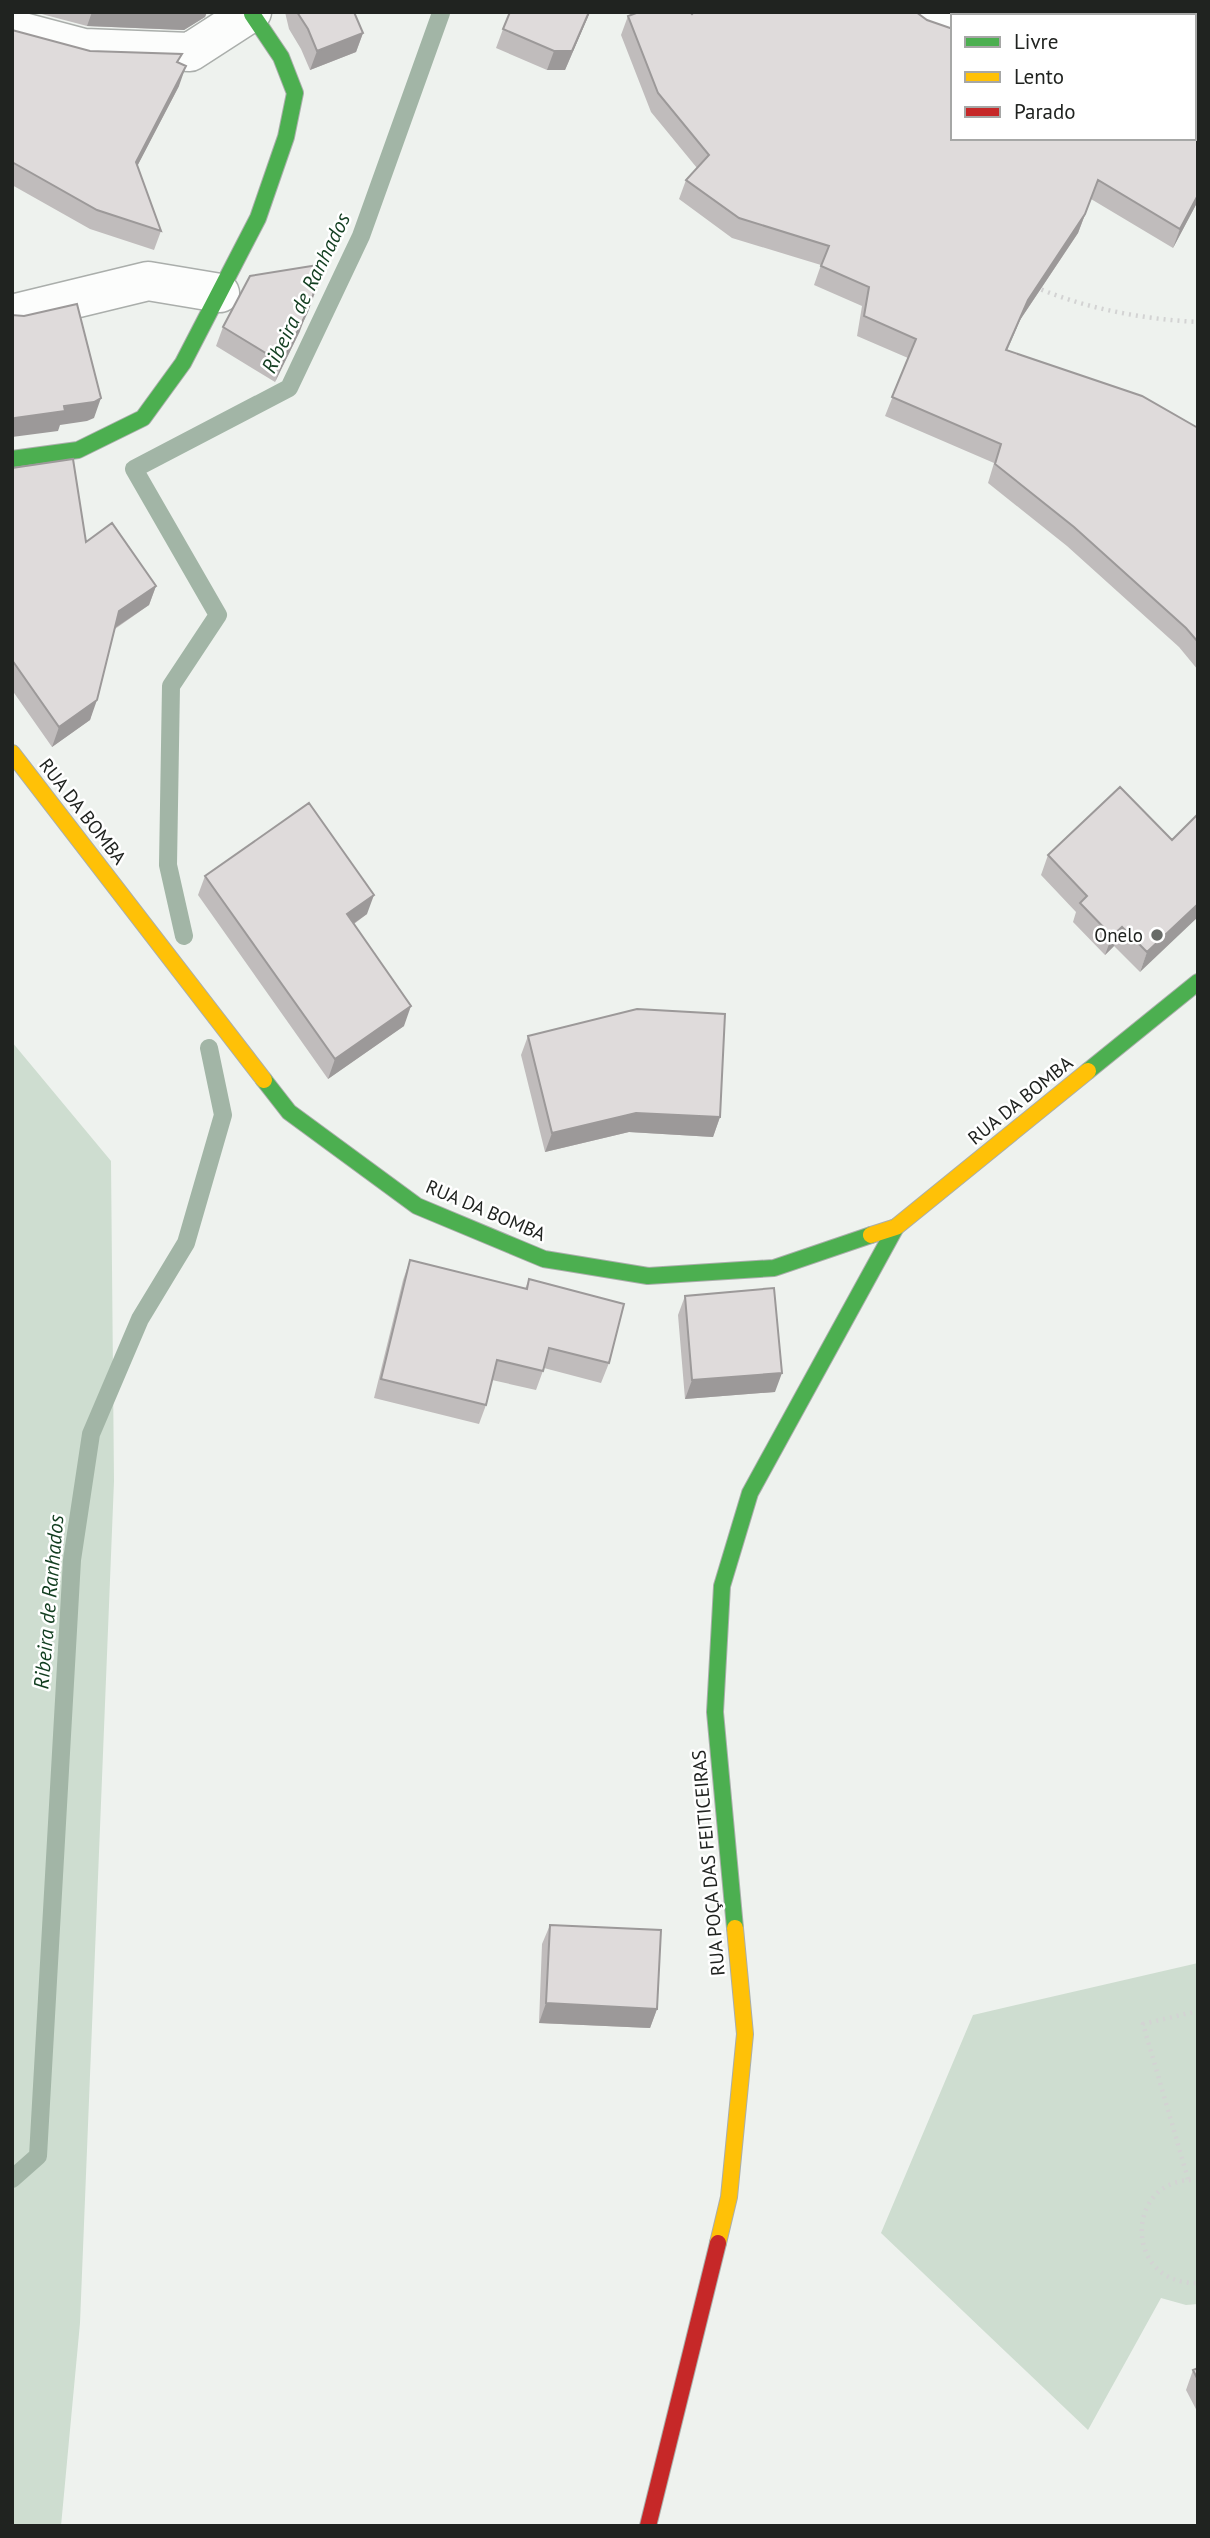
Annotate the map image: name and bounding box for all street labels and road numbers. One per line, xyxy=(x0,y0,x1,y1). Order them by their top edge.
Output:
street label: RUA DA BOMBA xyxy=(34,753,132,869)
street label: RUA DA BOMBA xyxy=(963,1050,1077,1150)
street label: RUA DA BOMBA xyxy=(422,1174,550,1246)
street label: RUA POÇA DAS FEITICEIRAS xyxy=(686,1749,730,1977)

